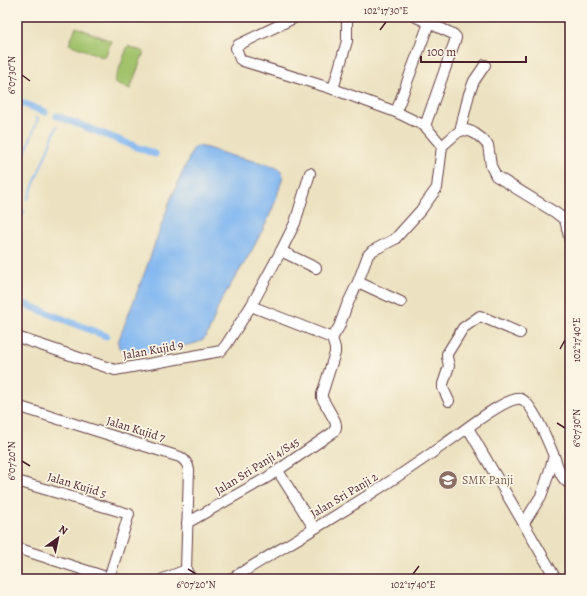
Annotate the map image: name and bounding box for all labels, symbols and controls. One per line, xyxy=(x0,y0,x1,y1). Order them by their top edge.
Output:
text: 102°17'30"E xyxy=(364,4,408,17)
scale bar xyxy=(421,38,526,64)
text: 100 m xyxy=(427,44,456,60)
text: 6°07'30"N xyxy=(5,56,18,94)
text: 102°17'40"E xyxy=(570,318,583,362)
street label: Jalan Kujid 9 xyxy=(122,337,184,363)
text: 6°07'30"N xyxy=(570,409,583,447)
street label: Jalan Kujid 7 xyxy=(105,412,168,446)
street label: Jalan Sri Panji 4/S45 xyxy=(212,434,302,498)
text: 6°07'20"N xyxy=(5,441,18,481)
street label: Jalan Kujid 5 xyxy=(46,468,108,502)
street label: Jalan Sri Panji 2 xyxy=(307,468,381,521)
school or university icon: SMK Panji xyxy=(437,469,459,491)
place label: SMK Panji xyxy=(462,472,513,488)
north arrow xyxy=(38,518,78,558)
text: N xyxy=(56,522,71,539)
text: 6°07'20"N xyxy=(176,578,216,591)
text: 102°17'40"E xyxy=(391,578,435,591)

